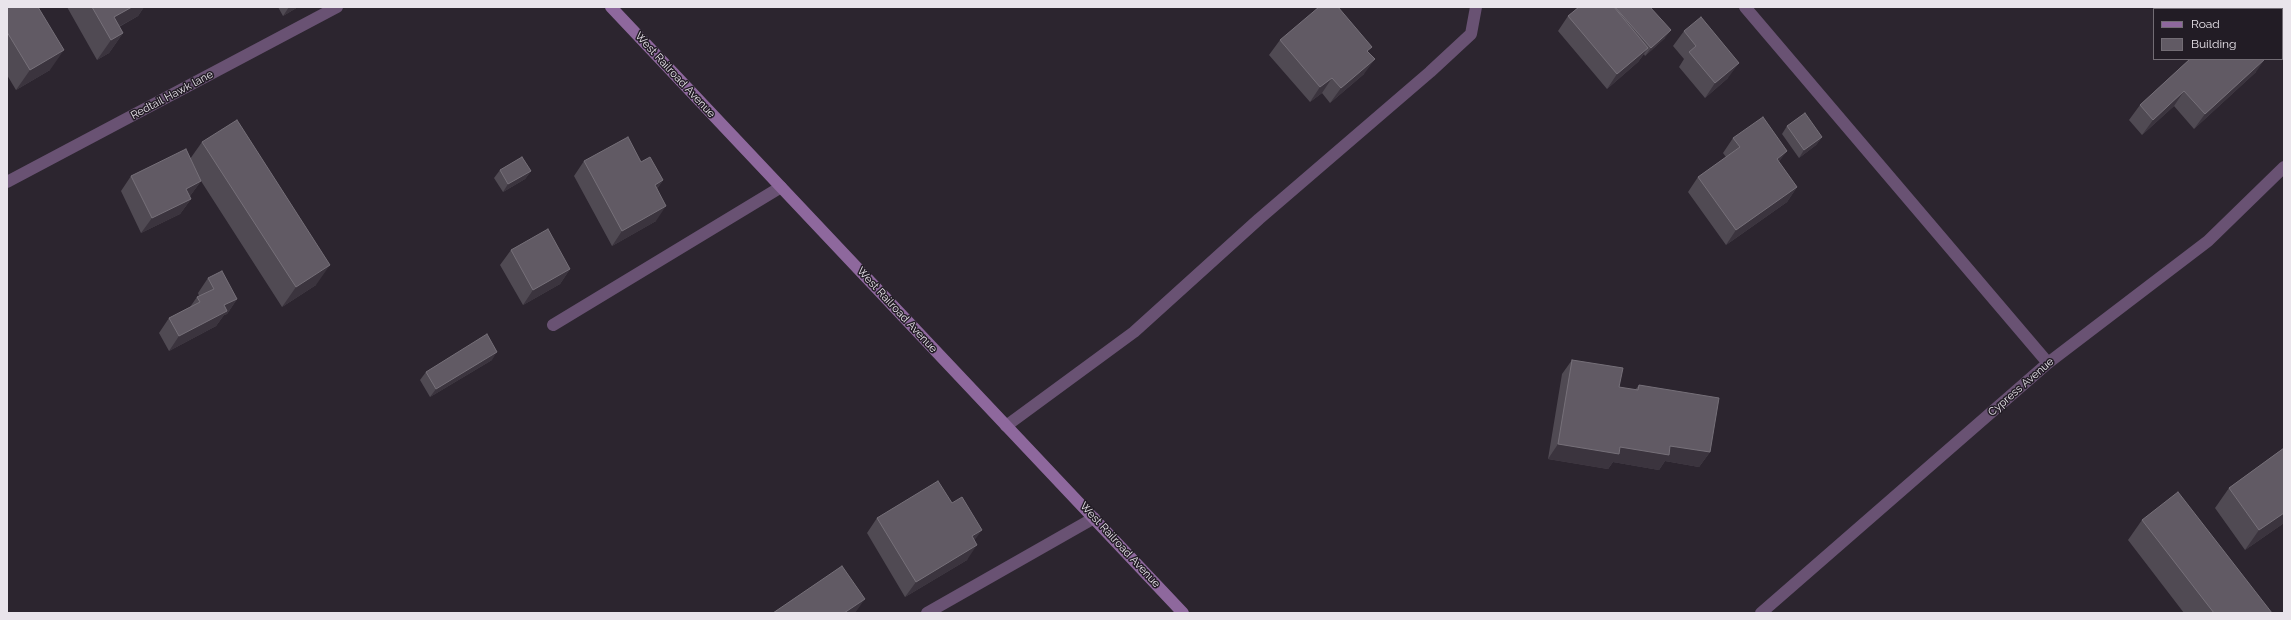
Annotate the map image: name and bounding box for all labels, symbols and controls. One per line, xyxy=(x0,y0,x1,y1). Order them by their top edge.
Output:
legend xyxy=(2153,8,2283,60)
text: Road xyxy=(2191,17,2220,31)
street label: West Railroad Avenue xyxy=(632,30,718,120)
text: Building xyxy=(2191,37,2237,51)
street label: Redtail Hawk lane xyxy=(129,68,215,122)
street label: West Railroad Avenue xyxy=(854,265,940,355)
street label: Cypress Avenue xyxy=(1986,355,2056,419)
street label: West Railroad Avenue xyxy=(1077,500,1163,590)

